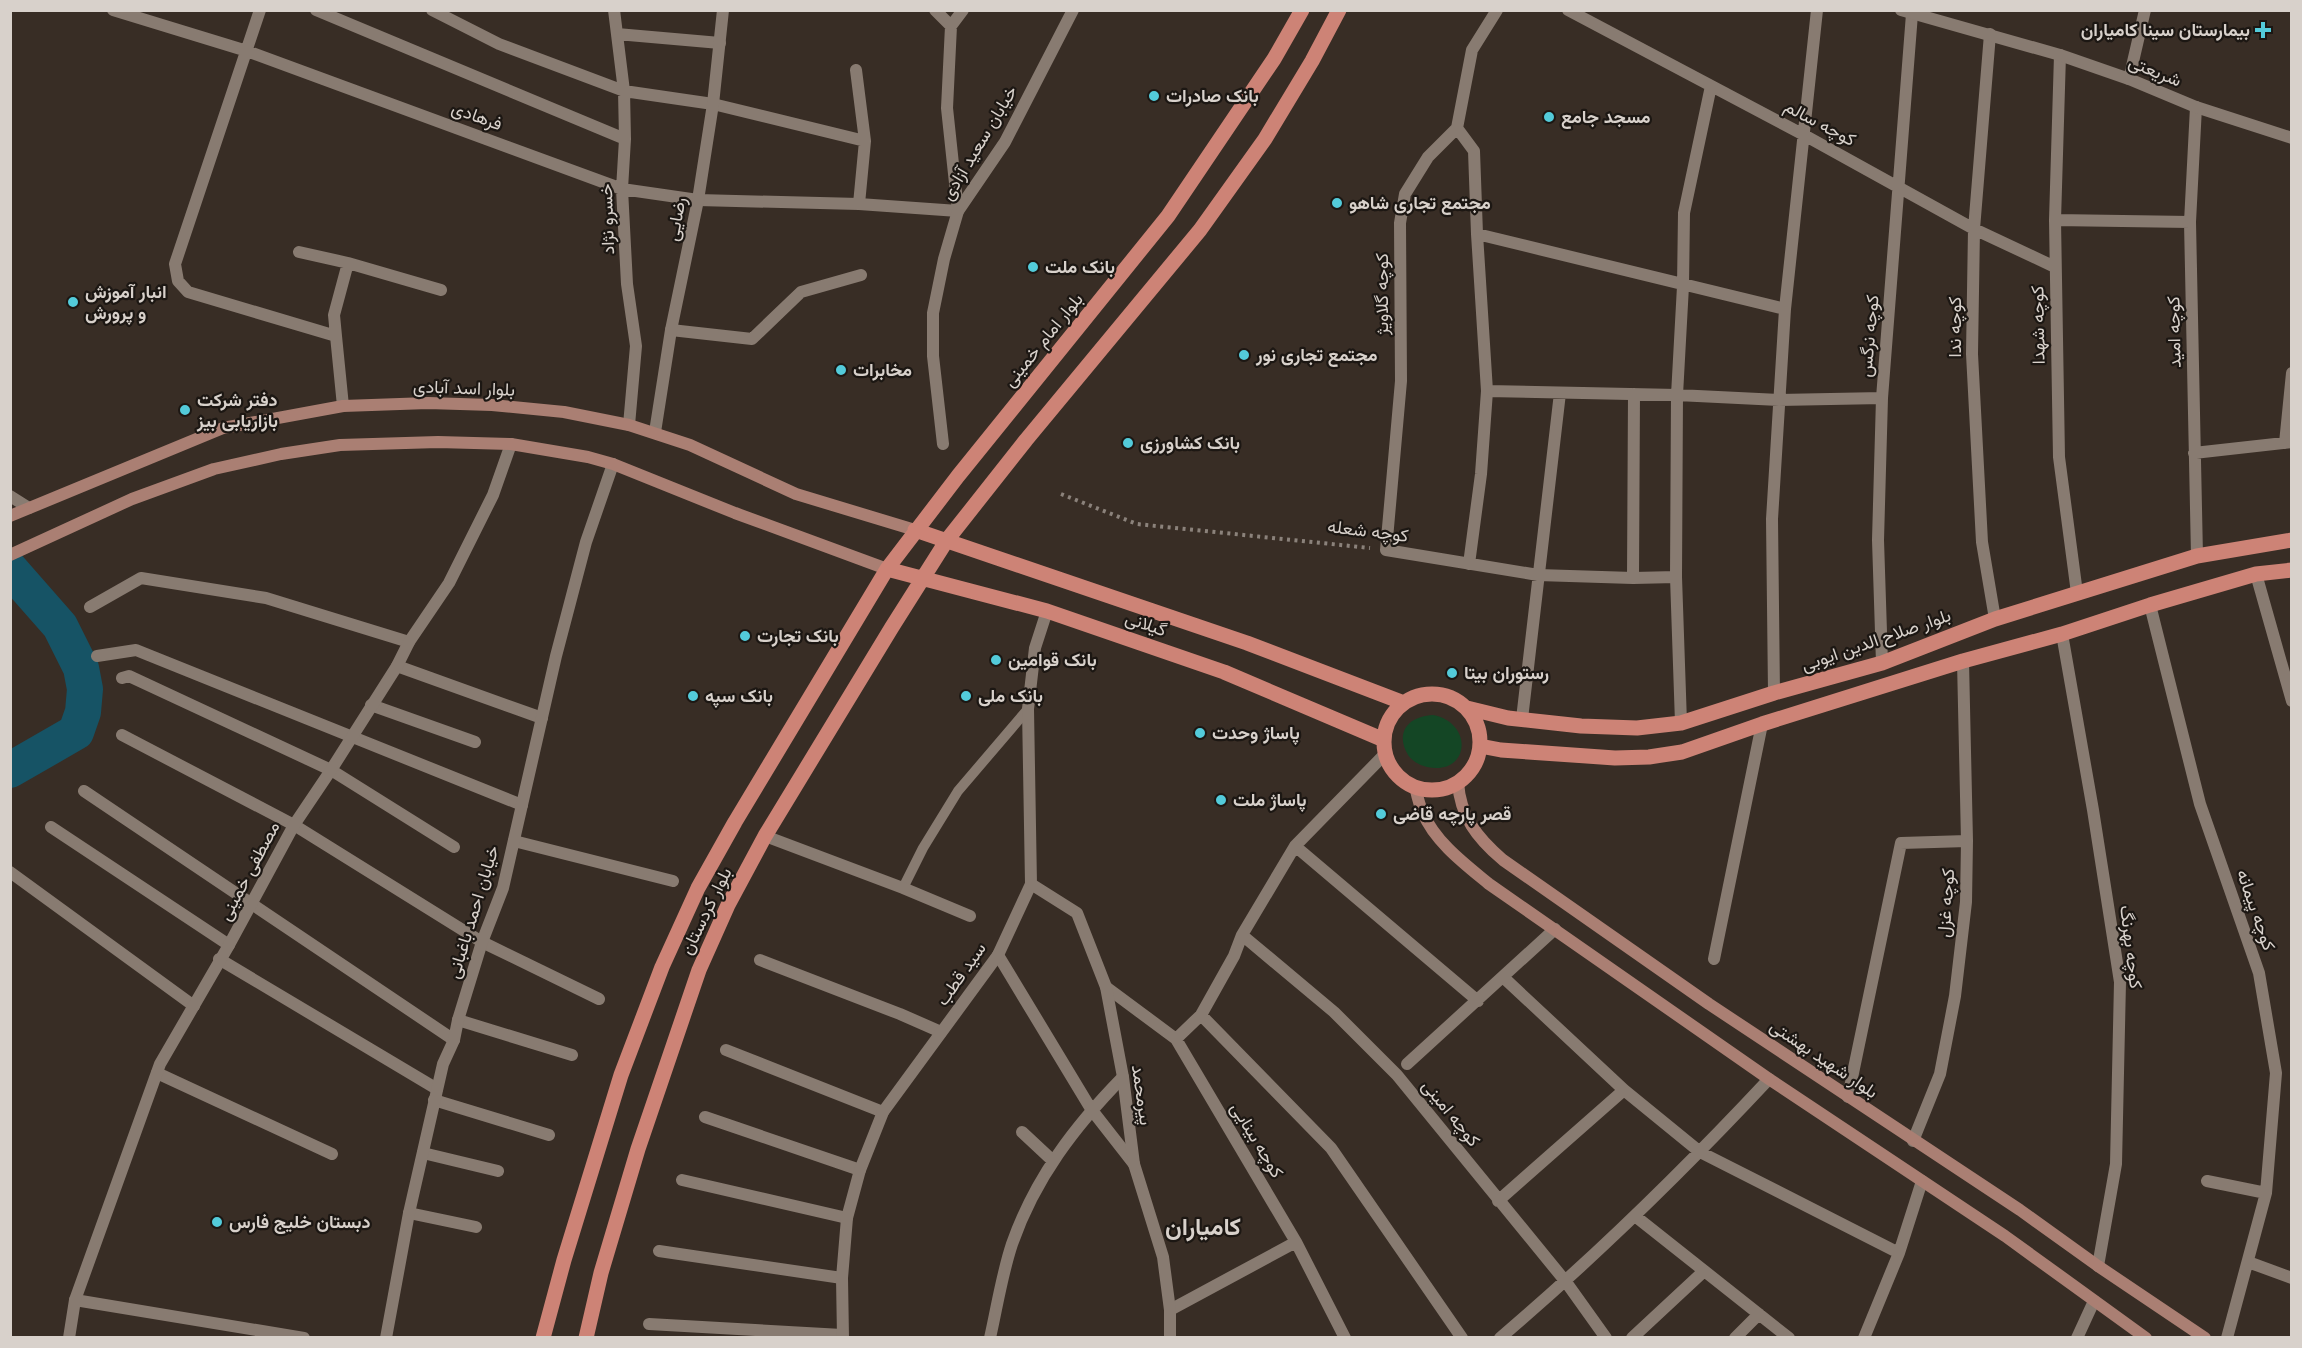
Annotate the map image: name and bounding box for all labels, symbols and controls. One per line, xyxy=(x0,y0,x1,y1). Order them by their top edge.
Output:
place label: بیمارستان سینا کامیاران xyxy=(2081,19,2250,41)
marker: بیمارستان سینا کامیاران xyxy=(2254,21,2272,39)
street label: شریعتی xyxy=(2125,50,2185,92)
street label: خیابان سعید آزادی xyxy=(936,82,1022,204)
place label: بانک صادرات xyxy=(1166,85,1259,107)
marker: بانک صادرات xyxy=(1147,89,1161,103)
street label: کوچه سالم xyxy=(1780,95,1859,152)
street label: فرهادی xyxy=(449,97,505,135)
place label: مسجد جامع xyxy=(1561,106,1651,129)
marker: مسجد جامع xyxy=(1542,110,1556,124)
street label: خسرو نژاد xyxy=(595,183,619,255)
place label: مجتمع تجاری شاهو xyxy=(1349,192,1491,215)
street label: رضایی xyxy=(661,195,691,243)
marker: مجتمع تجاری شاهو xyxy=(1330,196,1344,210)
street label: کوچه گلاویژ xyxy=(1371,253,1394,336)
place label: بانک ملت xyxy=(1045,256,1115,278)
marker: بانک ملت xyxy=(1026,260,1040,274)
place label: انبار آموزش و پرورش xyxy=(85,281,167,325)
street label: کوچه شهدا xyxy=(2026,285,2051,365)
street label: بلوار امام خمینی xyxy=(998,289,1088,392)
street label: کوچه نرگس xyxy=(1854,294,1885,378)
marker: انبار آموزش و پرورش xyxy=(66,295,80,309)
street label: کوچه امید xyxy=(2162,296,2187,368)
street label: کوچه ندا xyxy=(1944,297,1967,357)
place label: مجتمع تجاری نور xyxy=(1255,344,1378,367)
marker: مجتمع تجاری نور xyxy=(1237,348,1251,362)
place label: مخابرات xyxy=(853,359,912,381)
marker: مخابرات xyxy=(834,363,848,377)
street label: بلوار اسد آبادی xyxy=(413,375,515,401)
place label: دفتر شرکت بازاریابی بیز xyxy=(196,389,278,432)
marker: دفتر شرکت بازاریابی بیز xyxy=(178,403,192,417)
place label: بانک کشاورزی xyxy=(1140,432,1240,454)
marker: بانک کشاورزی xyxy=(1121,436,1135,450)
street label: کوچه شعله xyxy=(1326,515,1410,548)
street label: بلوار صلاح الدین ایوبی xyxy=(1798,604,1954,677)
street label: گیلانی xyxy=(1122,607,1170,641)
place label: بانک تجارت xyxy=(757,625,839,647)
marker: بانک تجارت xyxy=(738,629,752,643)
place label: بانک قوامین xyxy=(1008,649,1097,671)
marker: بانک قوامین xyxy=(989,653,1003,667)
place label: رستوران بیتا xyxy=(1464,662,1549,684)
marker: رستوران بیتا xyxy=(1445,666,1459,680)
place label: بانک سپه xyxy=(705,685,773,708)
place label: بانک ملی xyxy=(978,685,1043,707)
marker: بانک سپه xyxy=(686,689,700,703)
marker: بانک ملی xyxy=(959,689,973,703)
place label: پاساژ وحدت xyxy=(1212,722,1300,745)
marker: پاساژ وحدت xyxy=(1193,726,1207,740)
place label: پاساژ ملت xyxy=(1233,789,1307,812)
marker: پاساژ ملت xyxy=(1214,793,1228,807)
place label: قصر پارچه قاضی xyxy=(1393,803,1512,826)
marker: قصر پارچه قاضی xyxy=(1374,807,1388,821)
street label: مصطفی خمینی xyxy=(214,818,284,924)
street label: خیابان احمد باغبانی xyxy=(442,843,504,981)
street label: بلوار کردستان xyxy=(675,864,737,958)
street label: کوچه پیمانه xyxy=(2231,867,2280,954)
street label: کوچه غزل xyxy=(1933,868,1960,938)
street label: کوچه بهرنگ xyxy=(2114,904,2147,990)
street label: سید قطب xyxy=(931,938,991,1010)
street label: بلوار شهید بهشتی xyxy=(1766,1015,1882,1103)
street label: پیرمحمد xyxy=(1126,1063,1157,1127)
street label: کوچه امینی xyxy=(1416,1075,1485,1152)
street label: کوچه بینایی xyxy=(1225,1098,1288,1182)
place label: دبستان خلیج فارس xyxy=(229,1211,371,1234)
district label: کامیاران xyxy=(1165,1213,1241,1242)
marker: دبستان خلیج فارس xyxy=(210,1215,224,1229)

